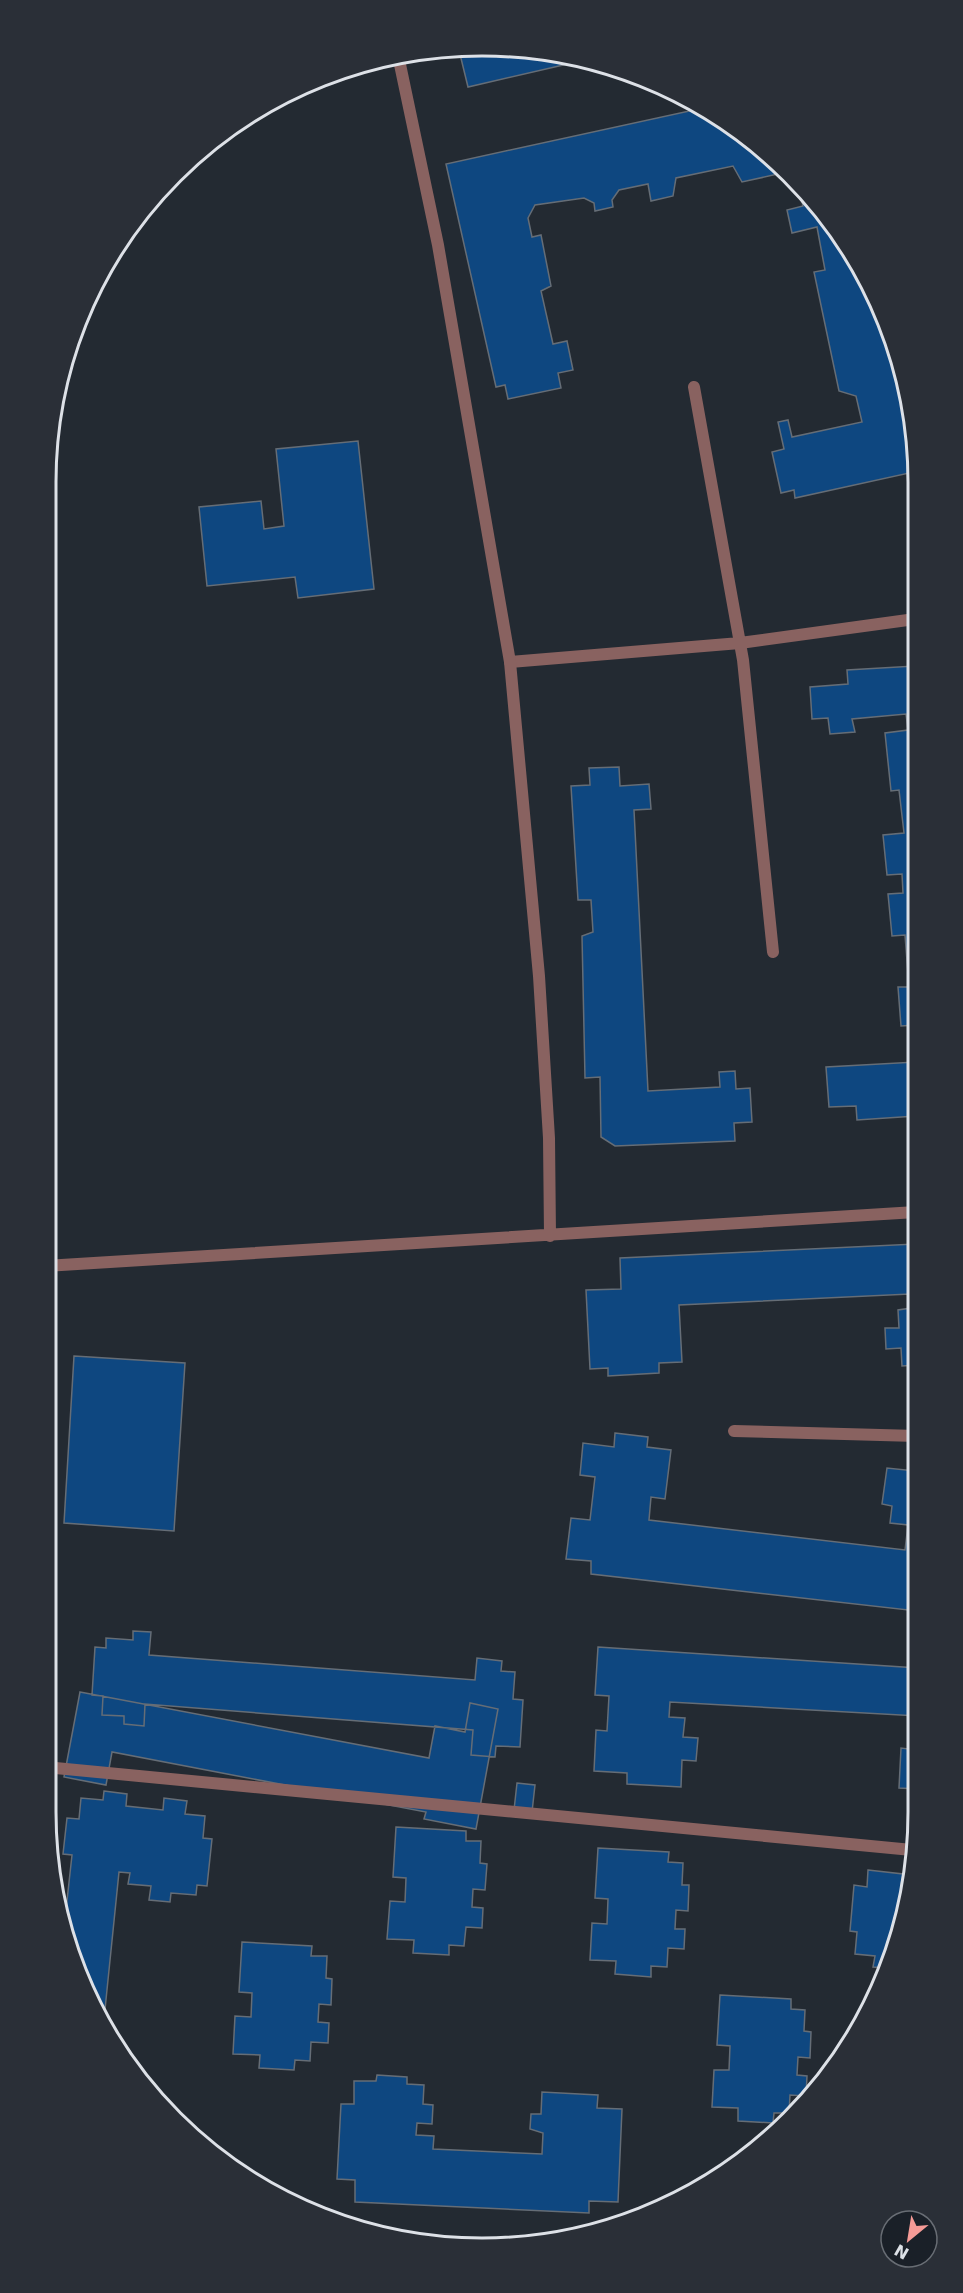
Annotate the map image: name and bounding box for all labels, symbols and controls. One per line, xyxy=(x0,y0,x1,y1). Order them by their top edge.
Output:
north arrow xyxy=(879,2209,939,2269)
text: N xyxy=(891,2240,912,2263)

